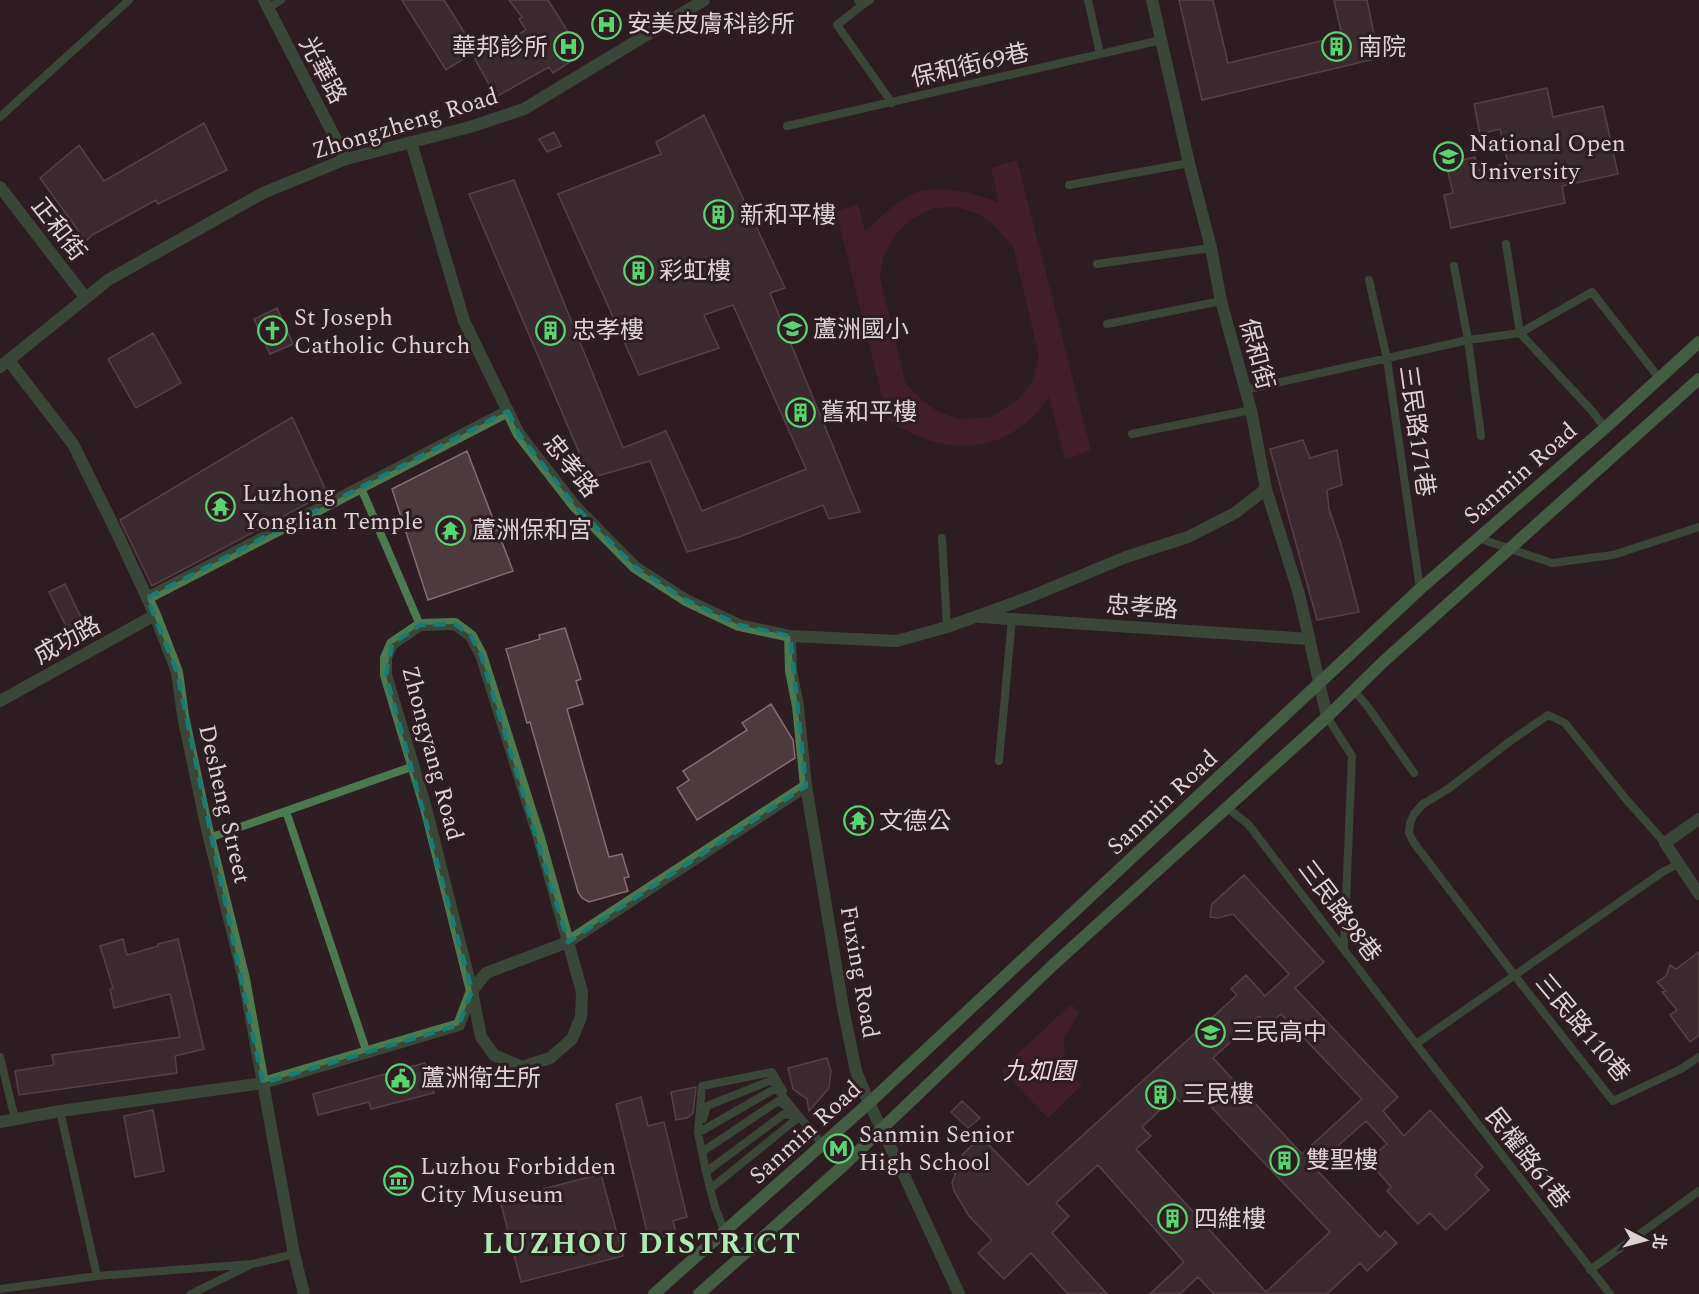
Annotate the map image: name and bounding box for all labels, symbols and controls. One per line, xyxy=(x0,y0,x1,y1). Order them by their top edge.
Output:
place label: 安美皮膚科診所 xyxy=(627,7,795,43)
hospital icon: 安美皮膚科診所 xyxy=(590,8,622,40)
street label: 光華路 xyxy=(289,30,355,111)
place label: 華邦診所 xyxy=(452,30,548,66)
place label: 南院 xyxy=(1358,30,1406,66)
hospital icon: 華邦診所 xyxy=(553,31,585,63)
building icon: 南院 xyxy=(1321,31,1353,63)
street label: 保和街69巷 xyxy=(908,35,1033,97)
street label: Zhongzheng Road xyxy=(308,79,503,169)
place label: National Open University xyxy=(1469,126,1626,190)
school or university icon: National Open University xyxy=(1432,141,1464,173)
street label: 正和街 xyxy=(22,190,95,269)
place label: 新和平樓 xyxy=(740,198,836,234)
building icon: 新和平樓 xyxy=(703,199,735,231)
place label: 彩虹樓 xyxy=(659,254,731,290)
building icon: 彩虹樓 xyxy=(622,255,654,287)
place label: St Joseph Catholic Church xyxy=(294,300,471,364)
place label: 蘆洲國小 xyxy=(813,312,909,348)
place label: 忠孝樓 xyxy=(572,313,644,349)
school or university icon: 蘆洲國小 xyxy=(776,313,808,345)
building icon: 忠孝樓 xyxy=(535,314,567,346)
church icon: St Joseph Catholic Church xyxy=(257,315,289,347)
street label: 保和街 xyxy=(1229,315,1283,394)
street label: 三民路171巷 xyxy=(1389,363,1443,499)
place label: 舊和平樓 xyxy=(821,395,917,431)
building icon: 舊和平樓 xyxy=(784,396,816,428)
street label: Sanmin Road xyxy=(1456,414,1586,534)
street label: 忠孝路 xyxy=(534,427,607,506)
place label: Luzhong Yonglian Temple xyxy=(242,476,423,540)
temple icon: Luzhong Yonglian Temple xyxy=(205,491,237,523)
place label: 蘆洲保和宮 xyxy=(472,513,592,549)
temple icon: 蘆洲保和宮 xyxy=(435,514,467,546)
street label: 忠孝路 xyxy=(1105,588,1179,628)
street label: 成功路 xyxy=(27,608,108,674)
street label: Zhongyang Road xyxy=(391,662,473,845)
street label: Desheng Street xyxy=(188,721,260,887)
street label: Sanmin Road xyxy=(1099,741,1227,864)
place label: 文德公 xyxy=(879,804,951,840)
temple icon: 文德公 xyxy=(842,805,874,837)
street label: 三民路98巷 xyxy=(1289,853,1390,970)
street label: Fuxing Road xyxy=(830,903,888,1041)
street label: 三民路110巷 xyxy=(1526,967,1638,1091)
place label: 三民高中 xyxy=(1231,1015,1327,1051)
school or university icon: 三民高中 xyxy=(1194,1016,1226,1048)
park label: 九如園 xyxy=(1003,1054,1078,1090)
place label: 蘆洲衛生所 xyxy=(421,1061,541,1097)
public building icon: 蘆洲衛生所 xyxy=(384,1062,416,1094)
street label: Sanmin Road xyxy=(741,1072,870,1193)
place label: 三民樓 xyxy=(1182,1077,1254,1113)
building icon: 三民樓 xyxy=(1145,1078,1177,1110)
street label: 民權路61巷 xyxy=(1476,1100,1578,1217)
place label: Sanmin Senior High School xyxy=(859,1117,1015,1181)
metro station icon: Sanmin Senior High School xyxy=(822,1132,854,1164)
place label: 雙聖樓 xyxy=(1306,1143,1378,1179)
building icon: 雙聖樓 xyxy=(1269,1144,1301,1176)
place label: Luzhou Forbidden City Museum xyxy=(420,1149,616,1213)
museum icon: Luzhou Forbidden City Museum xyxy=(383,1164,415,1196)
place label: 四維樓 xyxy=(1194,1202,1266,1238)
building icon: 四維樓 xyxy=(1157,1203,1189,1235)
north arrow xyxy=(1615,1210,1675,1270)
district label: LUZHOU DISTRICT xyxy=(483,1221,802,1267)
text: 北 xyxy=(1646,1232,1672,1251)

